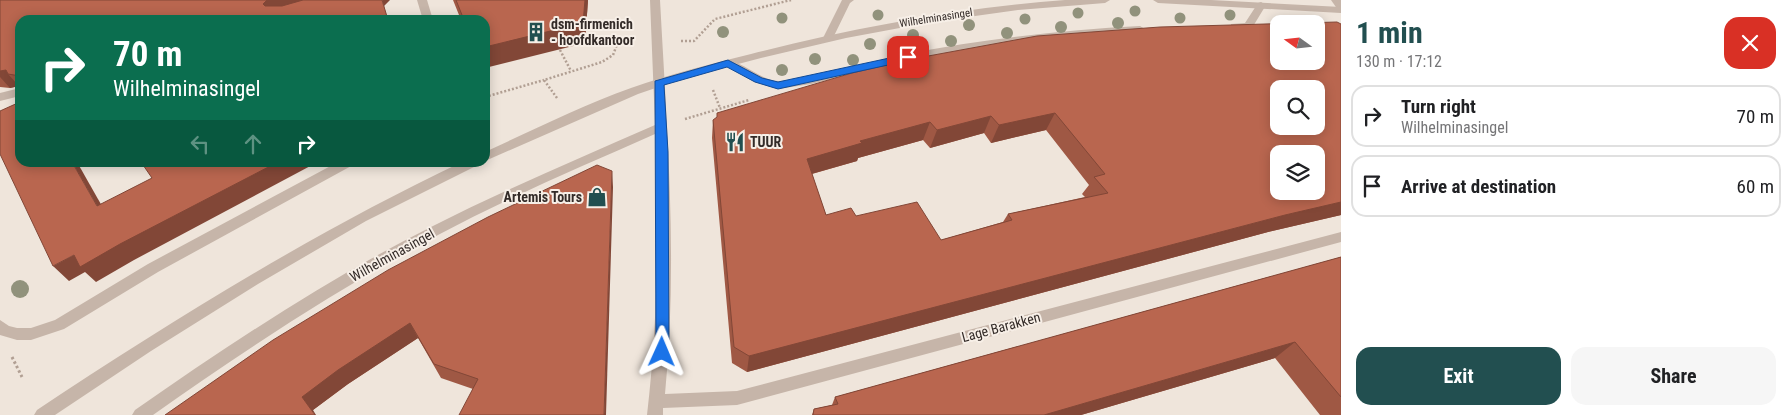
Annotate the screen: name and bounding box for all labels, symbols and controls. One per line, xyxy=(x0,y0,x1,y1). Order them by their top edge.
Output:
street label: Wilhelminasingel xyxy=(899,6,973,30)
north arrow xyxy=(1270,15,1325,70)
map controls xyxy=(1270,15,1325,200)
text: 1 min xyxy=(1356,15,1423,50)
place label: dsm-firmenich - hoofdkantoor xyxy=(551,16,635,48)
button: close xyxy=(1724,17,1776,69)
building icon: dsm-firmenich - hoofdkantoor xyxy=(525,21,547,43)
text: 70 m xyxy=(113,34,182,75)
icon: right xyxy=(30,35,95,100)
pin xyxy=(887,36,929,78)
icon: arrive xyxy=(894,43,922,71)
text: 130 m · 17:12 xyxy=(1356,52,1442,71)
text: Wilhelminasingel xyxy=(113,76,261,101)
button: search xyxy=(1270,80,1325,135)
text: Turn right xyxy=(1401,95,1476,118)
icon: right xyxy=(1358,102,1386,130)
text: 70 m xyxy=(1737,105,1774,128)
text: Wilhelminasingel xyxy=(1401,118,1508,137)
icon: left xyxy=(186,130,214,158)
icon: ahead xyxy=(239,130,267,158)
icon: right xyxy=(292,130,320,158)
restaurant icon: TUUR xyxy=(724,131,746,153)
place label: TUUR xyxy=(750,134,782,150)
button: layers xyxy=(1270,145,1325,200)
icon: arrive xyxy=(1358,172,1386,200)
text: Arrive at destination xyxy=(1401,175,1556,198)
text: 60 m xyxy=(1737,175,1774,198)
shop icon: Artemis Tours xyxy=(586,186,608,208)
place label: Artemis Tours xyxy=(504,189,582,205)
street label: Wilhelminasingel xyxy=(347,225,437,285)
street label: Lage Barakken xyxy=(960,309,1042,345)
position arrow xyxy=(635,325,687,377)
button: Exit xyxy=(1356,347,1561,405)
button: Share xyxy=(1571,347,1776,405)

